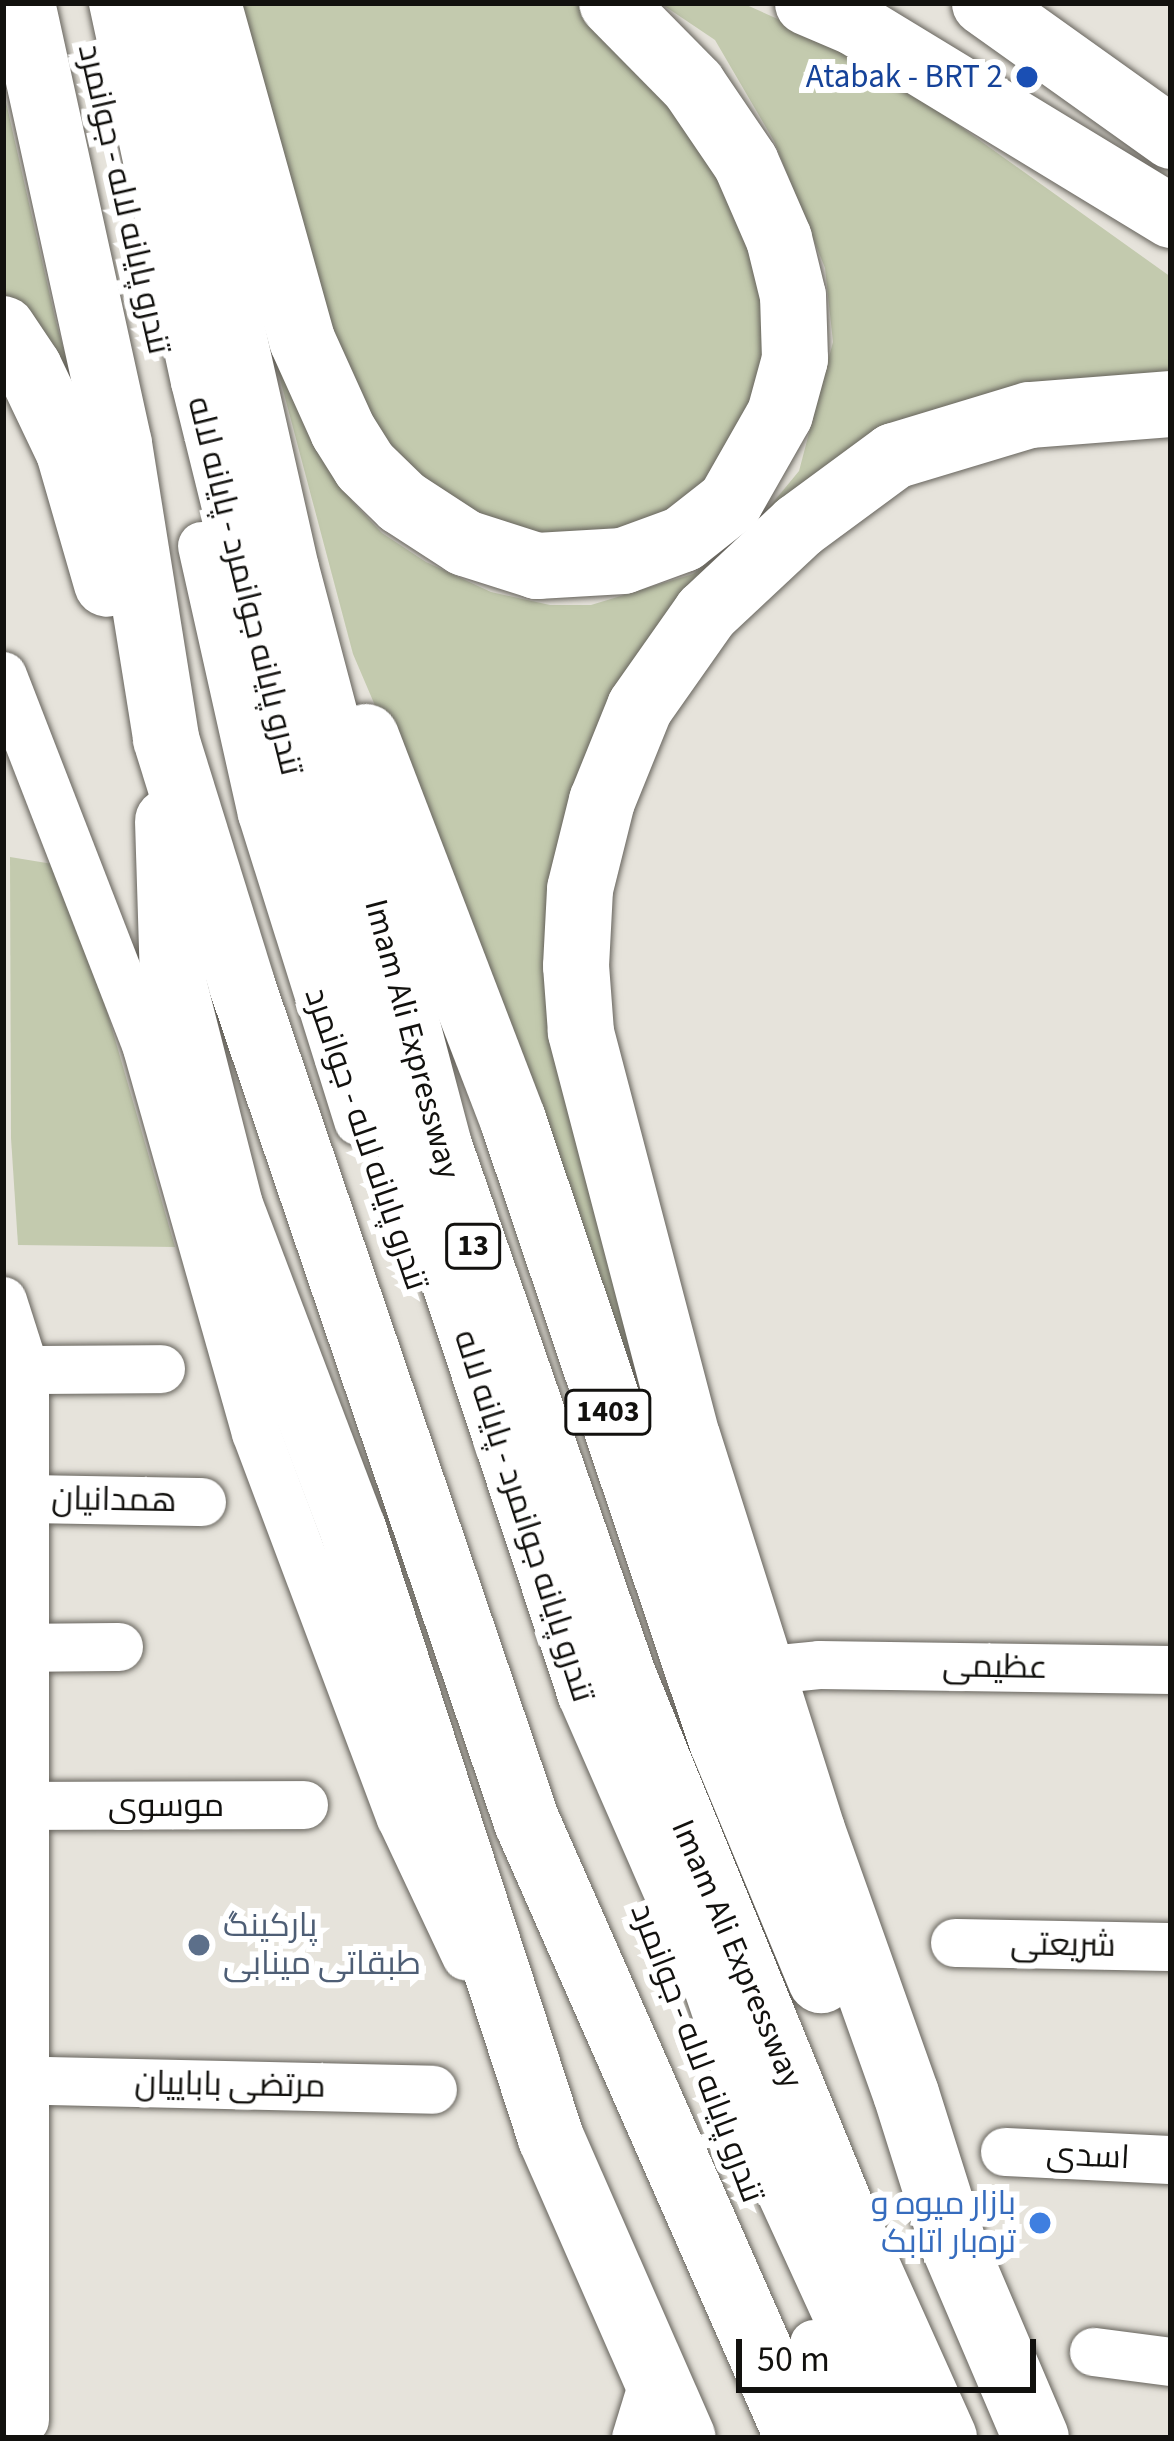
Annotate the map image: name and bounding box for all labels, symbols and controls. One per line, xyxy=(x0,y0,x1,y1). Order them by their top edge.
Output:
street label: تندرو پایانه لاله - جوانمرد xyxy=(69,40,179,358)
place label: Atabak - BRT 2 xyxy=(806,57,1003,97)
marker: Atabak - BRT 2 xyxy=(1014,64,1040,90)
street label: تندرو پایانه جوانمرد - پایانه لاله xyxy=(179,393,311,779)
street label: Imam Ali Expressway xyxy=(356,895,468,1183)
street label: تندرو پایانه لاله - جوانمرد xyxy=(296,983,436,1295)
road number: 13 xyxy=(443,1222,503,1270)
street label: تندرو پایانه جوانمرد - پایانه لاله xyxy=(445,1325,603,1707)
road number: 1403 xyxy=(563,1388,653,1436)
street label: همدانیان xyxy=(51,1479,177,1521)
street label: عظیمی xyxy=(942,1646,1048,1688)
street label: موسوی xyxy=(108,1786,224,1826)
street label: Imam Ali Expressway xyxy=(663,1814,811,2094)
street label: تندرو پایانه لاله - جوانمرد xyxy=(622,1898,772,2208)
place label: پارکینگ طبقاتی مینابی xyxy=(223,1906,421,1984)
street label: شریعتی xyxy=(1010,1924,1116,1966)
marker: پارکینگ طبقاتی مینابی xyxy=(186,1932,212,1958)
street label: مرتضی باباییان xyxy=(134,2064,326,2106)
street label: اسدی xyxy=(1045,2134,1131,2178)
place label: بازار میوه و تره‌بار اتابک xyxy=(871,2184,1016,2262)
marker: بازار میوه و تره‌بار اتابک xyxy=(1027,2210,1053,2236)
scale bar xyxy=(742,2315,1042,2389)
text: 50 m xyxy=(757,2334,830,2385)

